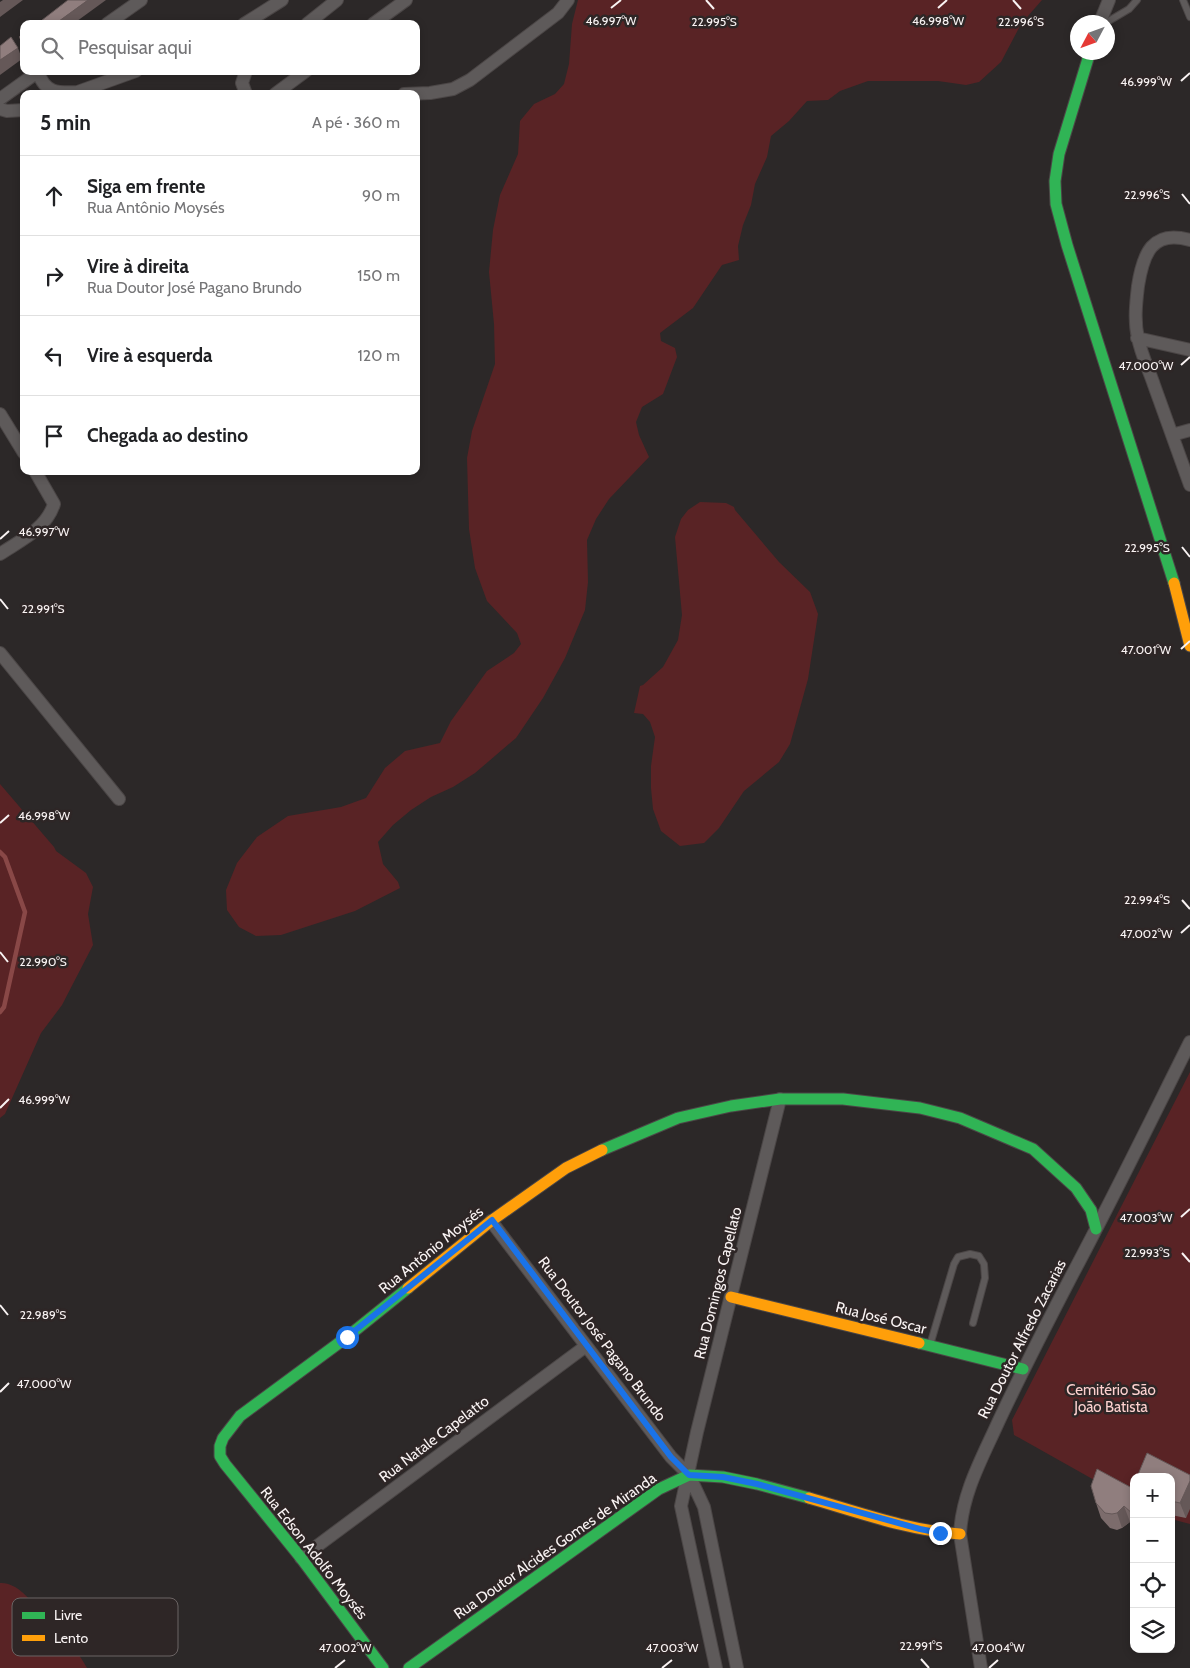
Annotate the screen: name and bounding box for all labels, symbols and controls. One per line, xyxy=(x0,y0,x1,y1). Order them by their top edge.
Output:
text: 46.997°W xyxy=(586,13,637,28)
text: 46.998°W xyxy=(912,13,965,28)
text: 22.995°S xyxy=(691,14,737,29)
text: 22.996°S xyxy=(998,14,1044,29)
north arrow xyxy=(1070,15,1115,60)
search box xyxy=(20,20,420,75)
icon: search xyxy=(38,34,66,62)
text: Pesquisar aqui xyxy=(78,36,192,59)
text: 46.999°W xyxy=(1120,74,1172,89)
text: 5 min xyxy=(40,110,91,135)
text: A pé · 360 m xyxy=(312,113,400,132)
text: Siga em frente xyxy=(87,175,205,198)
icon: ahead xyxy=(40,182,68,210)
text: 90 m xyxy=(362,186,400,205)
text: 22.996°S xyxy=(1124,187,1170,202)
text: Rua Antônio Moysés xyxy=(87,198,225,217)
text: Vire à direita xyxy=(87,255,189,278)
icon: right xyxy=(40,262,68,290)
text: 150 m xyxy=(357,266,400,285)
text: Rua Doutor José Pagano Brundo xyxy=(87,278,302,297)
icon: left xyxy=(40,342,68,370)
text: Vire à esquerda xyxy=(87,344,213,367)
text: 120 m xyxy=(358,346,400,365)
text: 47.000°W xyxy=(1119,358,1174,373)
icon: arrive xyxy=(40,422,68,450)
text: Chegada ao destino xyxy=(87,424,248,447)
text: 46.997°W xyxy=(19,524,70,539)
text: 22.995°S xyxy=(1124,540,1170,555)
text: 22.991°S xyxy=(21,601,65,616)
text: 47.001°W xyxy=(1121,642,1172,657)
text: 46.998°W xyxy=(18,808,71,823)
text: 22.994°S xyxy=(1124,892,1170,907)
text: 47.002°W xyxy=(1120,926,1173,941)
text: 22.990°S xyxy=(19,954,67,969)
text: 46.999°W xyxy=(18,1092,70,1107)
street label: Rua Antônio Moysés xyxy=(375,1202,487,1298)
street label: Rua Domingos Capellato xyxy=(690,1205,746,1361)
text: 47.003°W xyxy=(1120,1210,1173,1225)
text: 22.993°S xyxy=(1124,1245,1170,1260)
street label: Rua Doutor José Pagano Brundo xyxy=(534,1253,670,1425)
street label: Rua Doutor Alfredo Zacarias xyxy=(974,1256,1070,1422)
street label: Rua José Oscar xyxy=(834,1298,928,1338)
text: 22.989°S xyxy=(20,1307,66,1322)
route start xyxy=(336,1326,359,1349)
text: 47.000°W xyxy=(17,1376,72,1391)
park label: Cemitério São João Batista xyxy=(1066,1381,1156,1416)
street label: Rua Natale Capelatto xyxy=(376,1392,492,1486)
street label: Rua Doutor Alcides Gomes de Miranda xyxy=(450,1469,660,1623)
map controls xyxy=(1130,1473,1175,1653)
button: + xyxy=(1130,1473,1175,1518)
street label: Rua Edson Adolfo Moysés xyxy=(257,1483,371,1623)
button: − xyxy=(1130,1518,1175,1563)
route end xyxy=(929,1522,952,1545)
button: locate xyxy=(1130,1563,1175,1608)
legend xyxy=(12,1598,178,1656)
text: Livre xyxy=(54,1606,82,1624)
button: layers xyxy=(1130,1608,1175,1653)
text: Lento xyxy=(54,1629,88,1647)
text: 22.991°S xyxy=(899,1638,943,1653)
text: 47.002°W xyxy=(319,1640,372,1655)
text: 47.003°W xyxy=(646,1640,699,1655)
text: 47.004°W xyxy=(971,1640,1025,1655)

